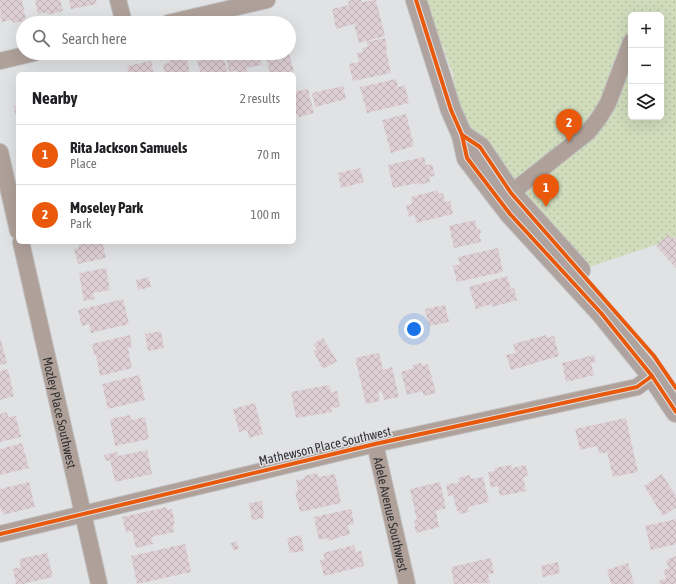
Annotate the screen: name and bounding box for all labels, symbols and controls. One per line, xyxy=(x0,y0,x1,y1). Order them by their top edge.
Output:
map controls xyxy=(628,12,664,120)
button: + xyxy=(628,12,664,48)
search box xyxy=(16,16,296,60)
icon: search xyxy=(30,27,52,49)
text: Search here xyxy=(62,30,127,47)
button: − xyxy=(628,48,664,84)
button: layers xyxy=(628,84,664,120)
text: Nearby xyxy=(32,88,78,108)
text: 2 results xyxy=(240,91,280,106)
pin: 2 xyxy=(556,109,582,142)
text: Rita Jackson Samuels xyxy=(70,139,187,156)
text: 1 xyxy=(42,147,48,162)
text: 70 m xyxy=(257,147,280,162)
text: Place xyxy=(70,156,97,171)
pin: 1 xyxy=(533,174,559,207)
text: Moseley Park xyxy=(70,199,143,216)
text: 2 xyxy=(42,207,48,222)
text: 100 m xyxy=(251,207,280,222)
text: Park xyxy=(70,216,92,231)
your location xyxy=(404,319,424,339)
street label: Mozley Place Southwest xyxy=(40,355,80,470)
street label: Mathewson Place Southwest xyxy=(257,423,393,469)
street label: Adele Avenue Southwest xyxy=(371,455,411,573)

